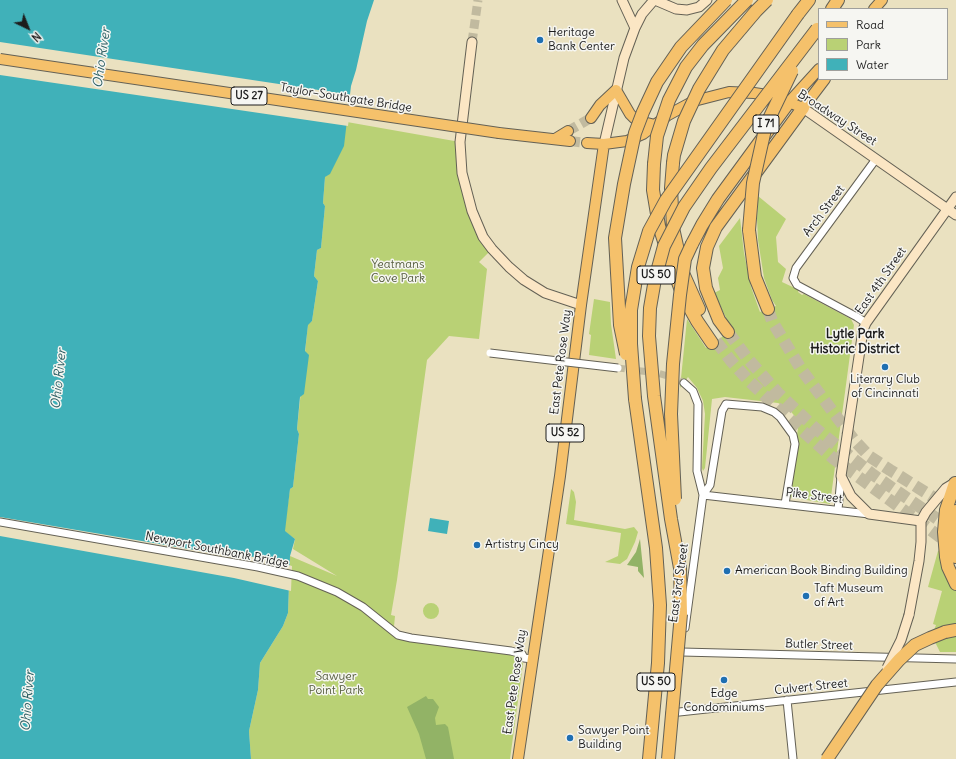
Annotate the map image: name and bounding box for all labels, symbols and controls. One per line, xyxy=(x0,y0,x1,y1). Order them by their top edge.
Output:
north arrow xyxy=(8,8,48,48)
legend xyxy=(818,8,948,80)
text: Road xyxy=(856,17,884,32)
place label: Heritage Bank Center xyxy=(548,26,615,54)
water label: Ohio River xyxy=(90,27,114,89)
text: N xyxy=(29,29,44,44)
marker: Heritage Bank Center xyxy=(535,35,545,45)
text: Park xyxy=(856,37,881,52)
text: Water xyxy=(856,57,889,72)
street label: Taylor–Southgate Bridge xyxy=(279,80,413,116)
road number: US 27 xyxy=(231,87,267,105)
street label: Broadway Street xyxy=(795,87,879,149)
road number: I 71 xyxy=(753,115,779,133)
street label: Arch Street xyxy=(800,183,848,239)
street label: East 4th Street xyxy=(852,245,910,317)
park label: Yeatmans Cove Park xyxy=(371,258,425,286)
road number: US 50 xyxy=(637,266,675,284)
street label: East Pete Rose Way xyxy=(547,309,575,415)
district label: Lytle Park Historic District xyxy=(810,326,900,357)
water label: Ohio River xyxy=(48,348,70,410)
marker: Literary Club of Cincinnati xyxy=(880,362,890,372)
place label: Literary Club of Cincinnati xyxy=(850,373,920,401)
road number: US 52 xyxy=(546,424,584,442)
street label: Pike Street xyxy=(785,485,843,507)
street label: Newport Southbank Bridge xyxy=(144,529,290,571)
place label: Artistry Cincy xyxy=(485,538,559,552)
marker: Artistry Cincy xyxy=(472,540,482,550)
street label: East 3rd Street xyxy=(666,543,692,623)
place label: American Book Binding Building xyxy=(735,564,908,578)
marker: American Book Binding Building xyxy=(722,566,732,576)
place label: Taft Museum of Art xyxy=(814,582,883,610)
marker: Taft Museum of Art xyxy=(801,591,811,601)
street label: East Pete Rose Way xyxy=(501,629,529,735)
street label: Butler Street xyxy=(785,637,853,653)
water label: Ohio River xyxy=(18,670,38,732)
park label: Sawyer Point Park xyxy=(309,670,363,698)
road number: US 50 xyxy=(637,673,675,691)
marker: Edge Condominiums xyxy=(719,675,729,685)
street label: Culvert Street xyxy=(774,676,848,698)
place label: Edge Condominiums xyxy=(683,687,765,715)
place label: Sawyer Point Building xyxy=(578,724,649,752)
marker: Sawyer Point Building xyxy=(565,733,575,743)

